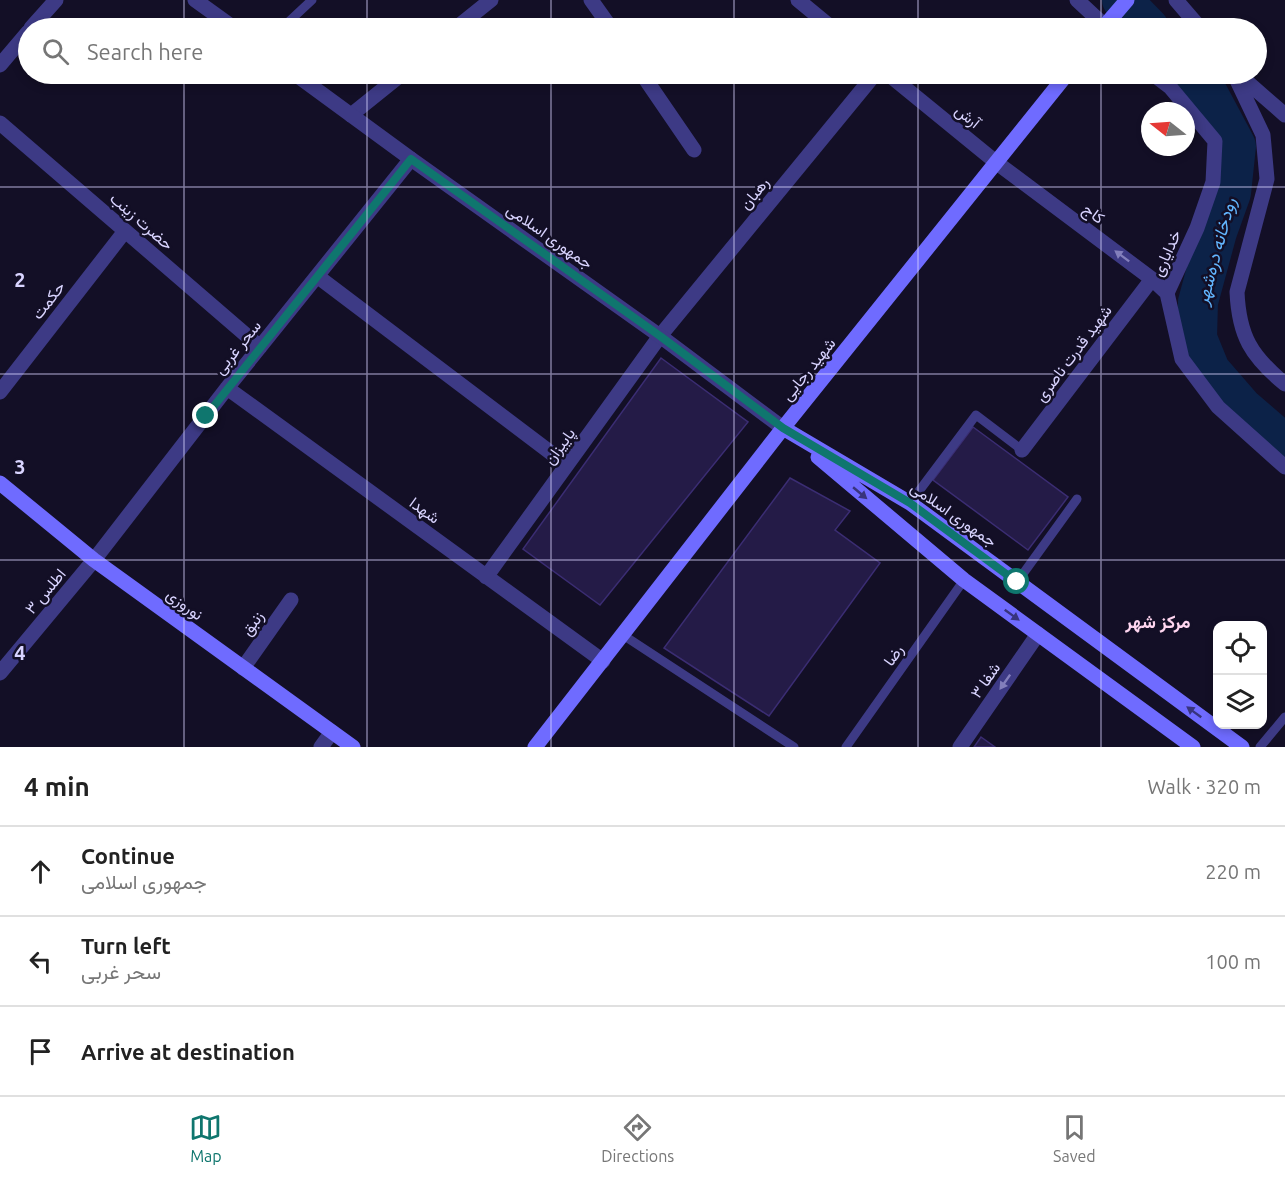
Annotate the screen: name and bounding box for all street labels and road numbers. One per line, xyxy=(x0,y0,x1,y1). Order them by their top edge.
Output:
street label: آرش xyxy=(951,101,985,134)
street label: رهبان xyxy=(736,173,774,214)
street label: حضرت زینب xyxy=(105,189,177,255)
street label: کاج xyxy=(1078,199,1108,229)
street label: جمهوری اسلامی xyxy=(502,200,597,274)
street label: خدایاری xyxy=(1148,227,1186,280)
street label: حکمت xyxy=(28,277,68,322)
street label: شهید قدرت ناصری xyxy=(1031,301,1117,406)
street label: سحر غربی xyxy=(210,316,266,379)
street label: شهید رجایی xyxy=(777,334,840,405)
street label: پاییزان xyxy=(540,424,581,470)
street label: جمهوری اسلامی xyxy=(906,478,1001,552)
street label: شهدا xyxy=(405,493,444,529)
street label: اطلس ۳ xyxy=(21,565,71,618)
street label: نوروزی xyxy=(162,585,207,625)
street label: زنبق xyxy=(237,607,268,640)
street label: رضا xyxy=(879,641,908,670)
street label: شفا ۳ xyxy=(966,659,1004,701)

